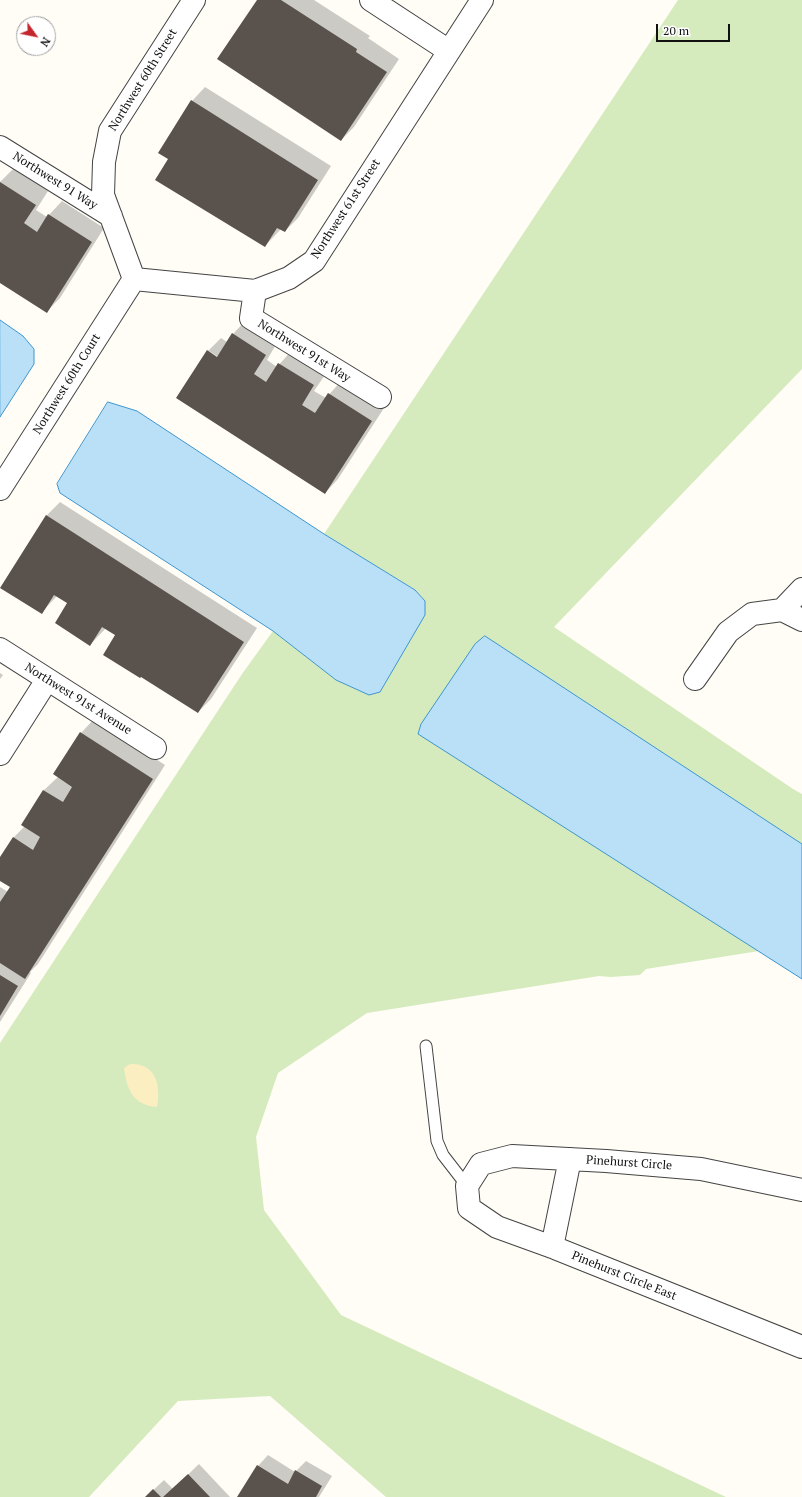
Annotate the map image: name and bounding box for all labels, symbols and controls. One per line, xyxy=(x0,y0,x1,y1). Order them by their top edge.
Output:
north arrow xyxy=(16,16,56,56)
scale bar xyxy=(658,16,732,42)
text: 20 m xyxy=(663,23,689,38)
street label: Northwest 60th Street xyxy=(106,26,180,134)
text: N xyxy=(37,35,53,49)
street label: Northwest 91 Way xyxy=(10,149,100,213)
street label: Northwest 61st Street xyxy=(308,156,384,262)
street label: Northwest 91st Way xyxy=(255,317,353,385)
street label: Northwest 60th Court xyxy=(30,331,104,437)
street label: Northwest 91st Avenue xyxy=(22,660,134,738)
street label: Pinehurst Circle xyxy=(585,1153,673,1173)
street label: Pinehurst Circle East xyxy=(569,1248,679,1304)

